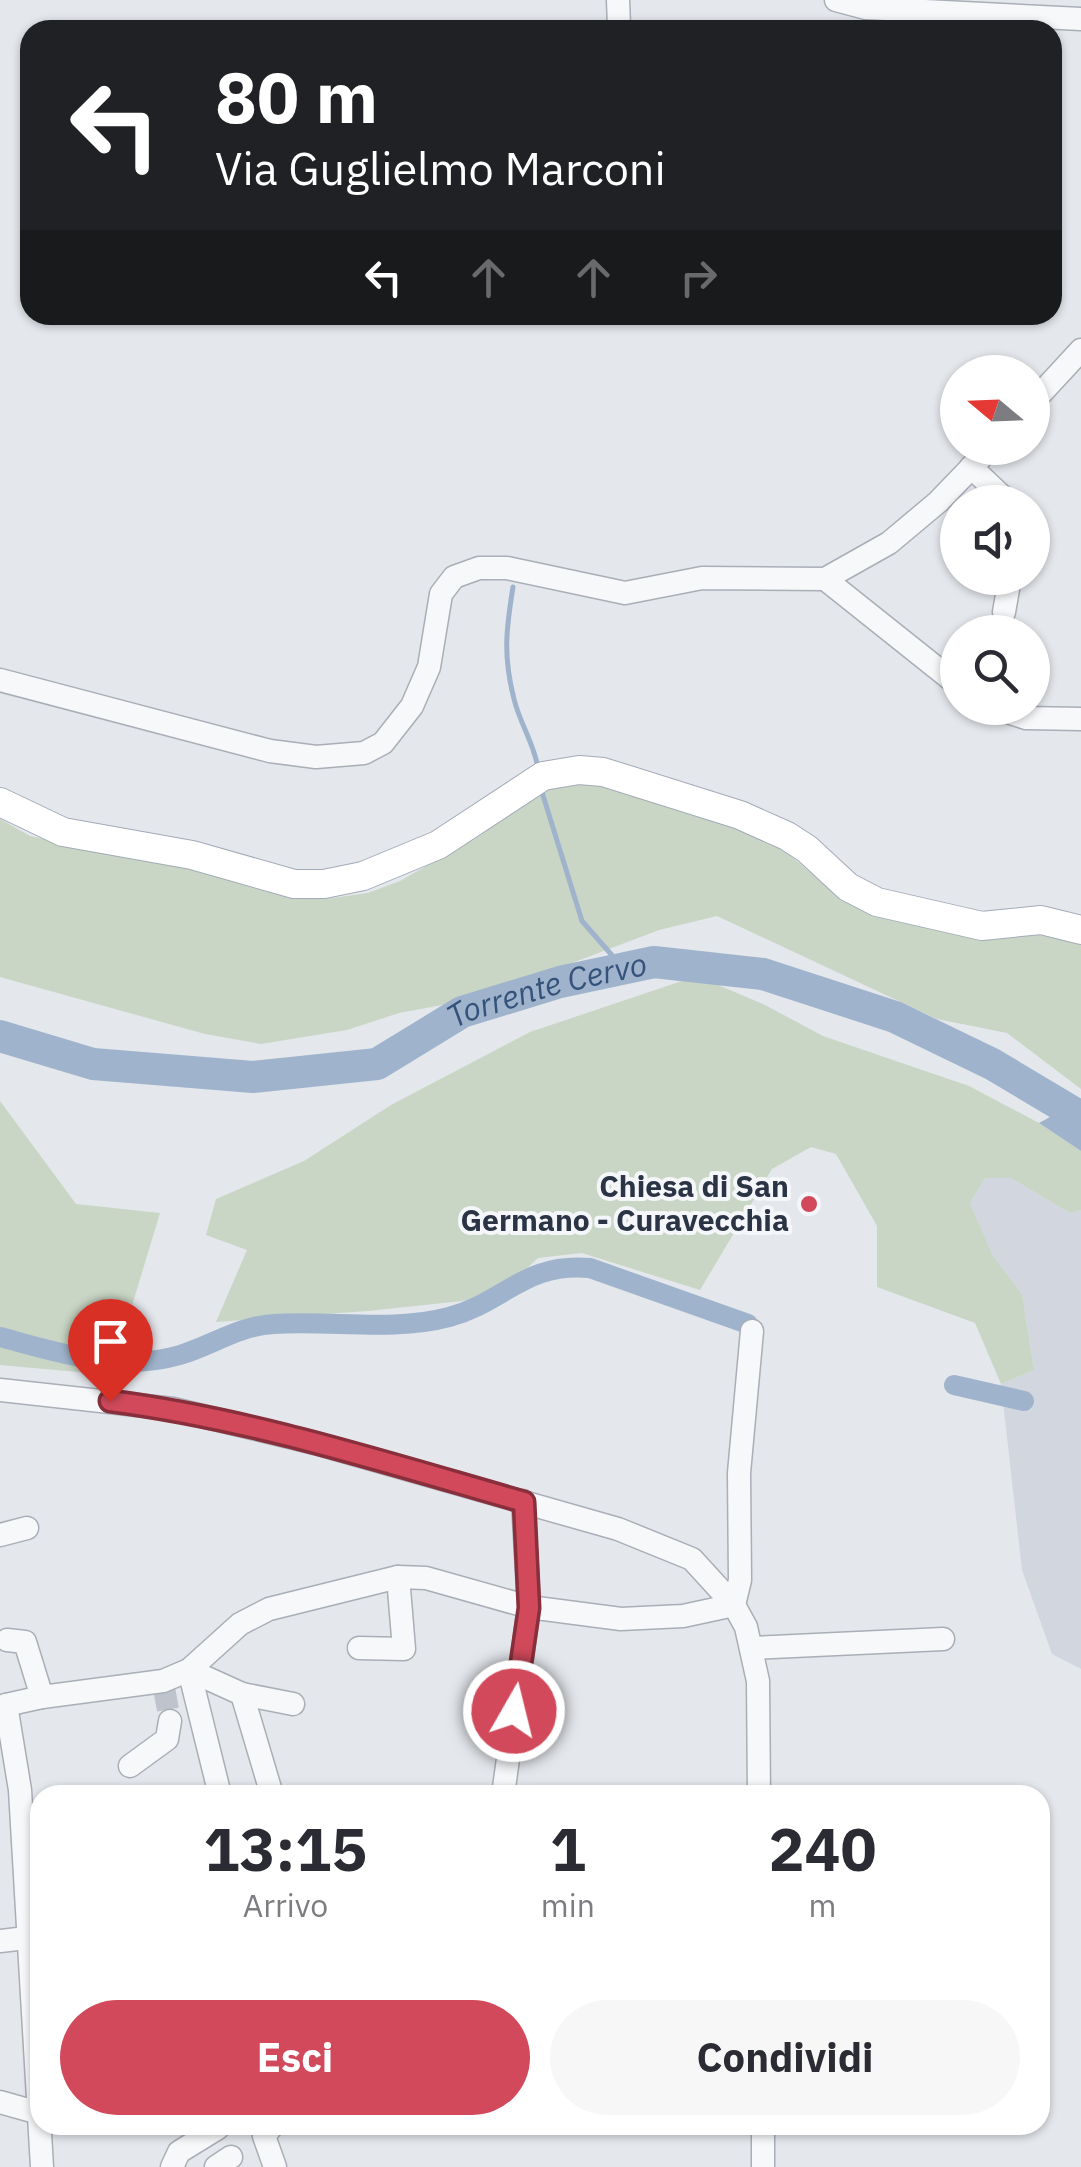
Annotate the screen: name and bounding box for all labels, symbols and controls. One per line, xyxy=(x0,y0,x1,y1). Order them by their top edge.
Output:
text: 80 m xyxy=(215,51,378,142)
icon: left xyxy=(50,60,180,190)
text: Via Guglielmo Marconi xyxy=(215,139,666,197)
icon: left xyxy=(356,250,411,305)
icon: ahead xyxy=(461,250,516,305)
icon: ahead xyxy=(566,250,621,305)
icon: right xyxy=(671,250,726,305)
north arrow xyxy=(940,355,1050,465)
map controls xyxy=(940,355,1050,725)
button: sound xyxy=(940,485,1050,595)
button: search xyxy=(940,615,1050,725)
water label: Torrente Cervo xyxy=(438,942,650,1037)
place label: Chiesa di San Germano - Curavecchia xyxy=(460,1166,789,1239)
marker: Chiesa di San Germano - Curavecchia xyxy=(798,1193,820,1215)
pin xyxy=(68,1299,153,1402)
icon: arrive xyxy=(83,1314,138,1369)
position arrow xyxy=(462,1659,566,1763)
text: 13:15 xyxy=(204,1809,367,1888)
text: 1 xyxy=(550,1809,586,1888)
text: 240 xyxy=(768,1809,876,1888)
text: Arrivo xyxy=(243,1884,328,1926)
text: min xyxy=(541,1884,595,1926)
text: m xyxy=(809,1884,836,1926)
button: Esci xyxy=(60,2000,530,2115)
button: Condividi xyxy=(550,2000,1020,2115)

